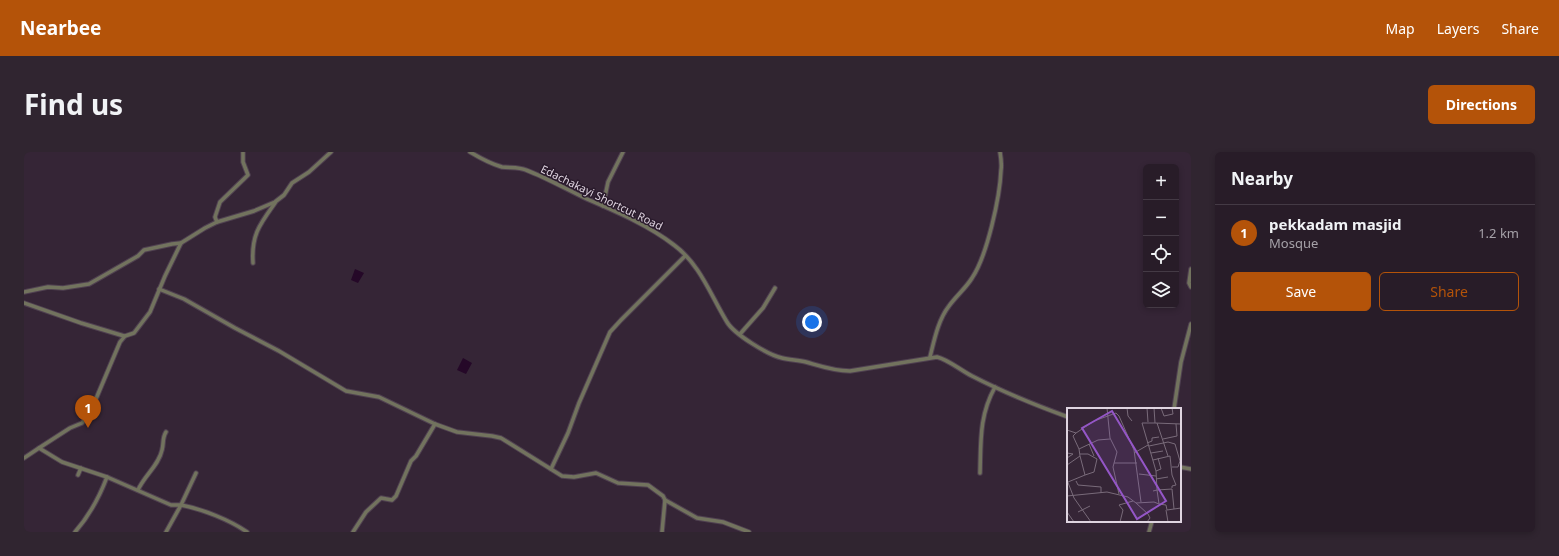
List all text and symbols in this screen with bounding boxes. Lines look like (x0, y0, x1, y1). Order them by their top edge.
text: Nearbee (20, 15, 101, 41)
text: Map (1386, 19, 1415, 38)
text: Layers (1437, 19, 1479, 38)
text: Share (1501, 19, 1539, 38)
text: Find us (24, 85, 123, 123)
button: Directions (1428, 85, 1535, 124)
street label: Edachakayi Shortcut Road (538, 161, 666, 233)
map controls (1143, 164, 1179, 308)
button: + (1143, 164, 1179, 200)
text: Nearby (1231, 167, 1293, 190)
button: − (1143, 200, 1179, 236)
text: pekkadam masjid (1269, 214, 1402, 234)
text: 1 (1240, 224, 1248, 242)
text: 1.2 km (1478, 224, 1519, 242)
text: Mosque (1269, 234, 1318, 252)
button: locate (1143, 236, 1179, 272)
button: layers (1143, 272, 1179, 308)
button: Save (1231, 272, 1371, 311)
button: Share (1379, 272, 1519, 311)
your location (802, 312, 822, 332)
pin: 1 (75, 395, 101, 428)
inset map (1067, 408, 1181, 522)

